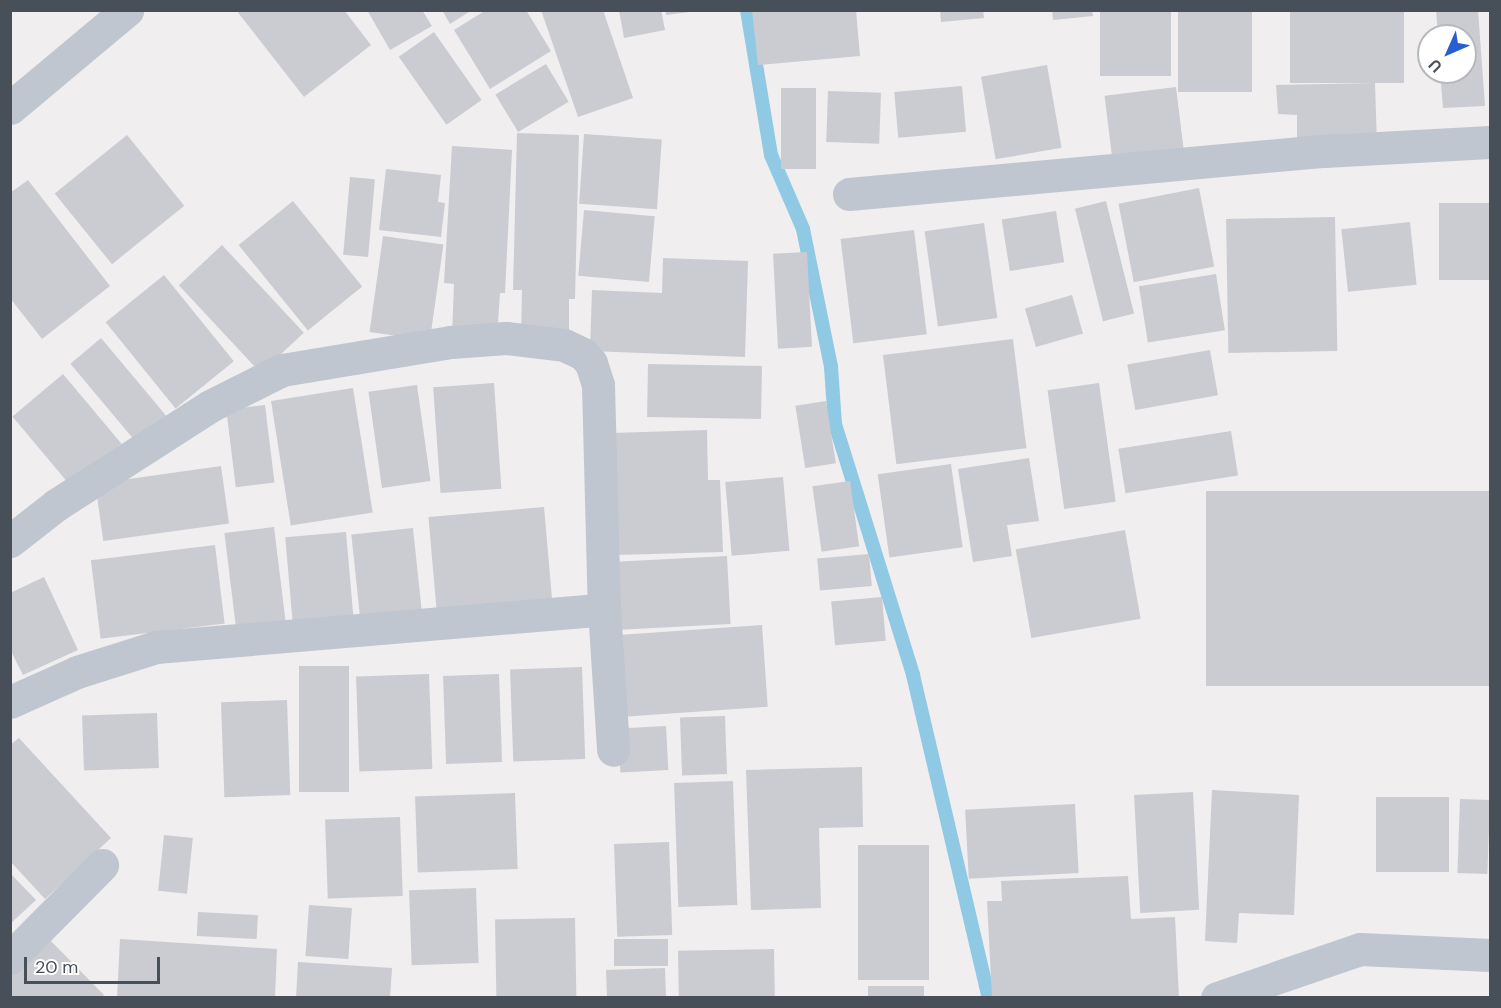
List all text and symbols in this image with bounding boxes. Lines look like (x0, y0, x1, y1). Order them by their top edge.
north arrow (1417, 24, 1477, 84)
text: U (1424, 54, 1447, 77)
scale bar (27, 945, 164, 983)
text: 20 m (35, 955, 78, 979)

